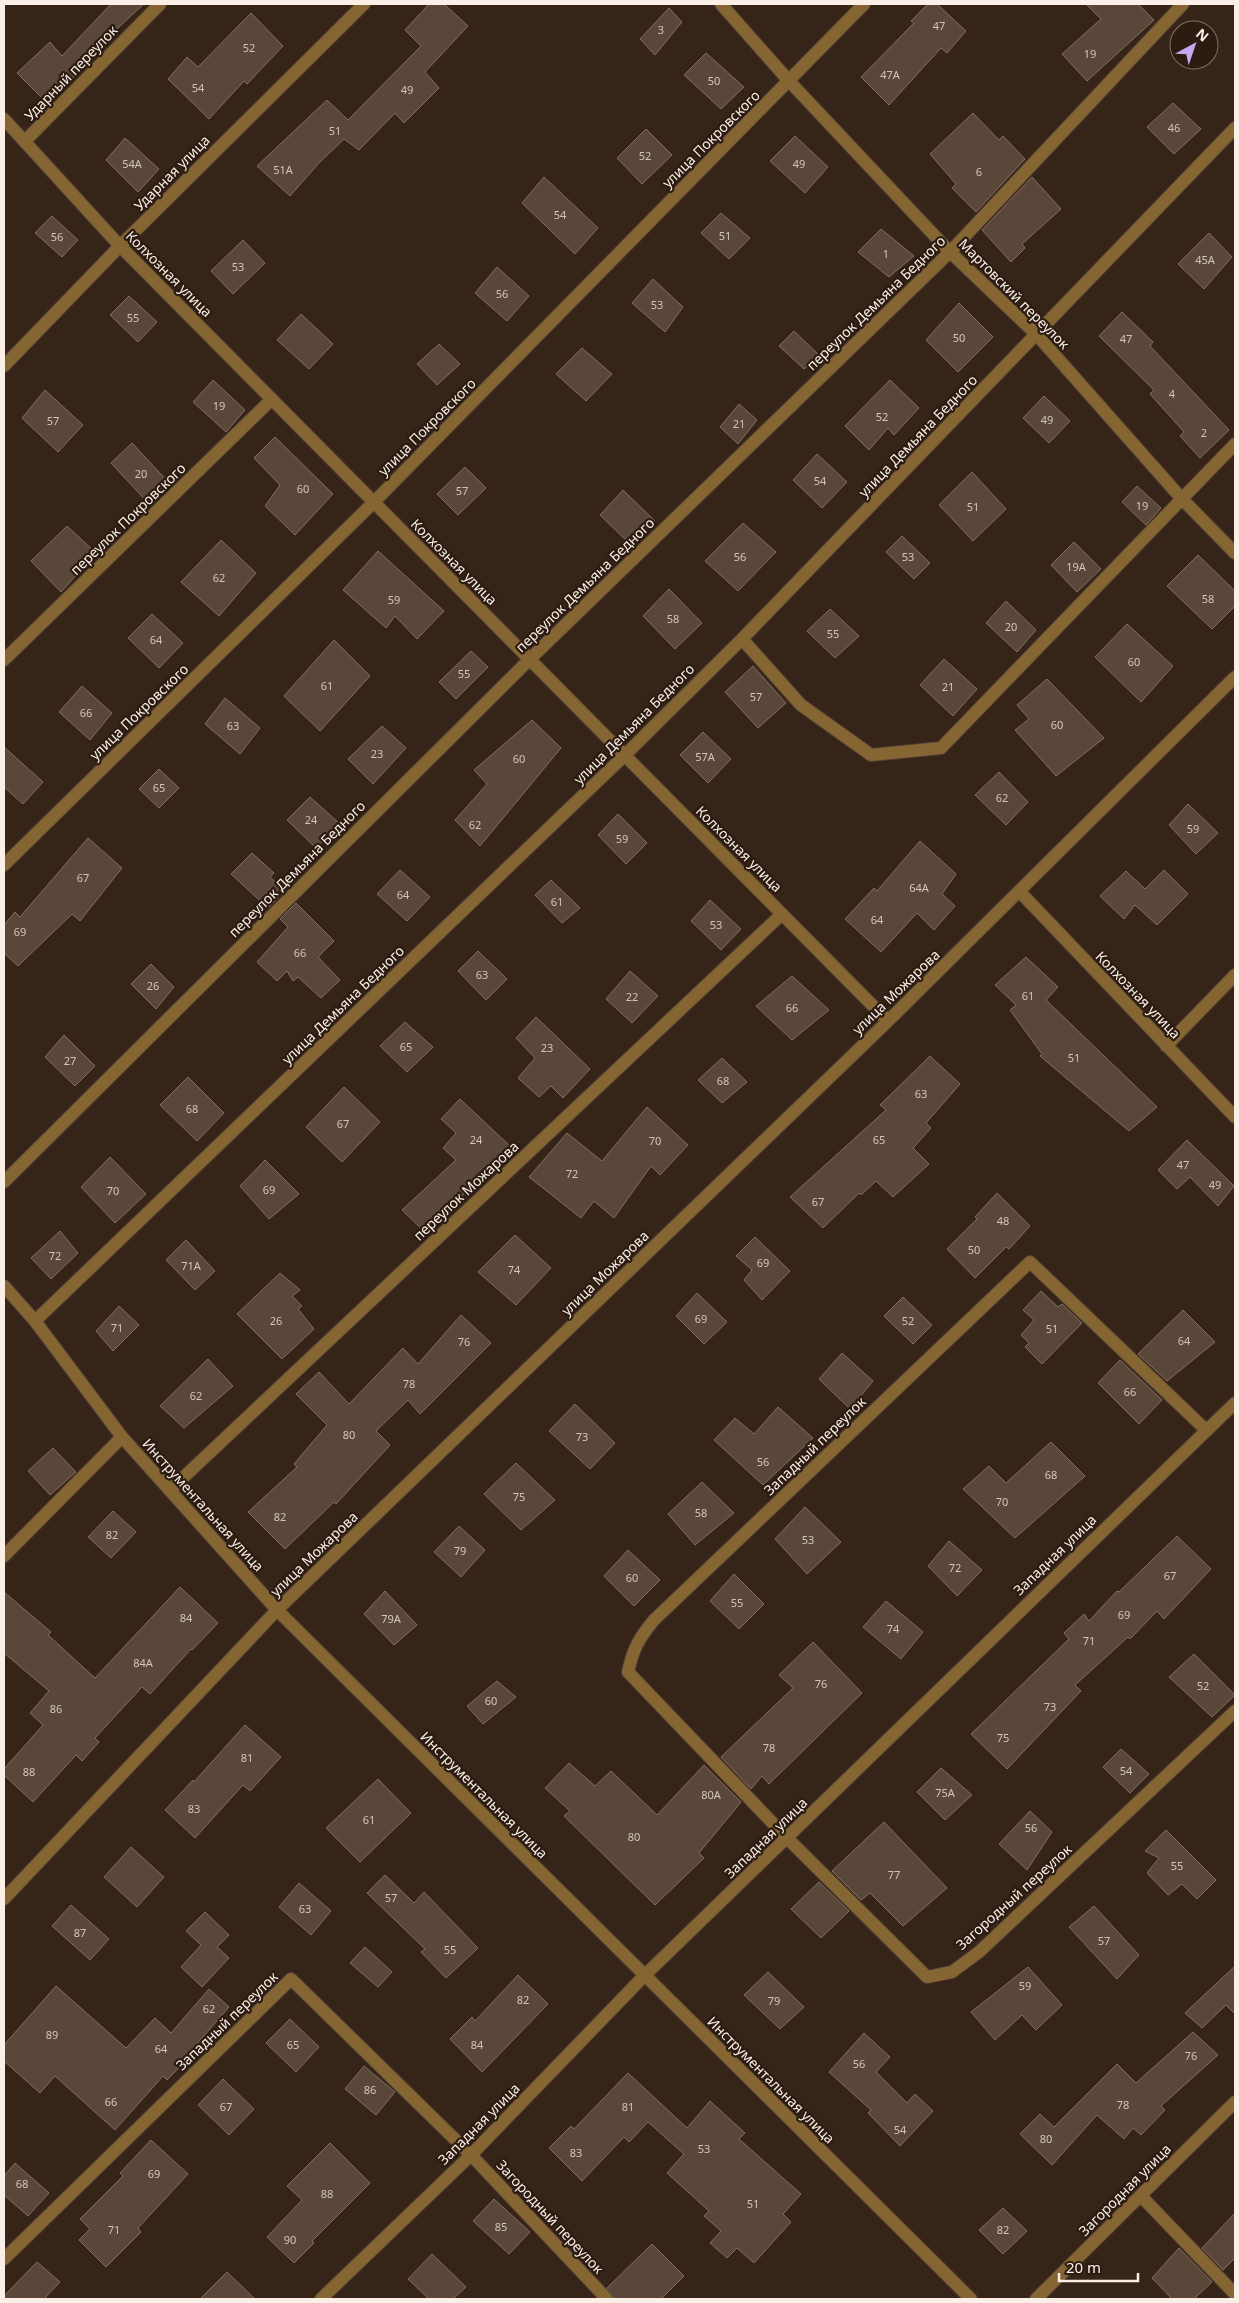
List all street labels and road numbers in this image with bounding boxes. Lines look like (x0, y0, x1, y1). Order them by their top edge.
street label: Ударный переулок (20, 20, 122, 125)
street label: улица Покровского (658, 86, 764, 192)
street label: Ударная улица (130, 131, 214, 215)
street label: Колхозная улица (122, 226, 217, 321)
street label: переулок Демьяна Бедного (802, 231, 949, 374)
street label: Мартовский переулок (955, 234, 1074, 354)
street label: улица Демьяна Бедного (854, 370, 981, 501)
street label: улица Покровского (374, 374, 480, 480)
street label: переулок Покровского (66, 459, 189, 579)
street label: переулок Демьяна Бедного (511, 513, 658, 656)
street label: Колхозная улица (407, 514, 502, 609)
street label: улица Покровского (85, 659, 192, 764)
street label: улица Демьяна Бедного (569, 659, 698, 788)
street label: переулок Демьяна Бедного (224, 796, 369, 941)
street label: Колхозная улица (692, 801, 787, 896)
street label: улица Демьяна Бедного (277, 941, 408, 1068)
street label: улица Можарова (848, 945, 944, 1038)
street label: Колхозная улица (1092, 947, 1185, 1043)
street label: переулок Можарова (409, 1137, 522, 1244)
street label: улица Можарова (557, 1226, 653, 1319)
street label: Западный переулок (760, 1392, 870, 1499)
street label: Инструментальная улица (138, 1434, 268, 1575)
street label: улица Можарова (266, 1507, 362, 1600)
street label: Западная улица (1009, 1510, 1100, 1599)
street label: Инструментальная улица (417, 1727, 552, 1862)
street label: Западная улица (720, 1793, 811, 1882)
street label: Загородный переулок (952, 1839, 1076, 1954)
street label: Западный переулок (172, 1967, 282, 2074)
street label: Инструментальная улица (704, 2012, 839, 2147)
street label: Западная улица (434, 2079, 524, 2169)
street label: Загородная улица (1074, 2139, 1175, 2240)
street label: Загородный переулок (493, 2156, 609, 2278)

